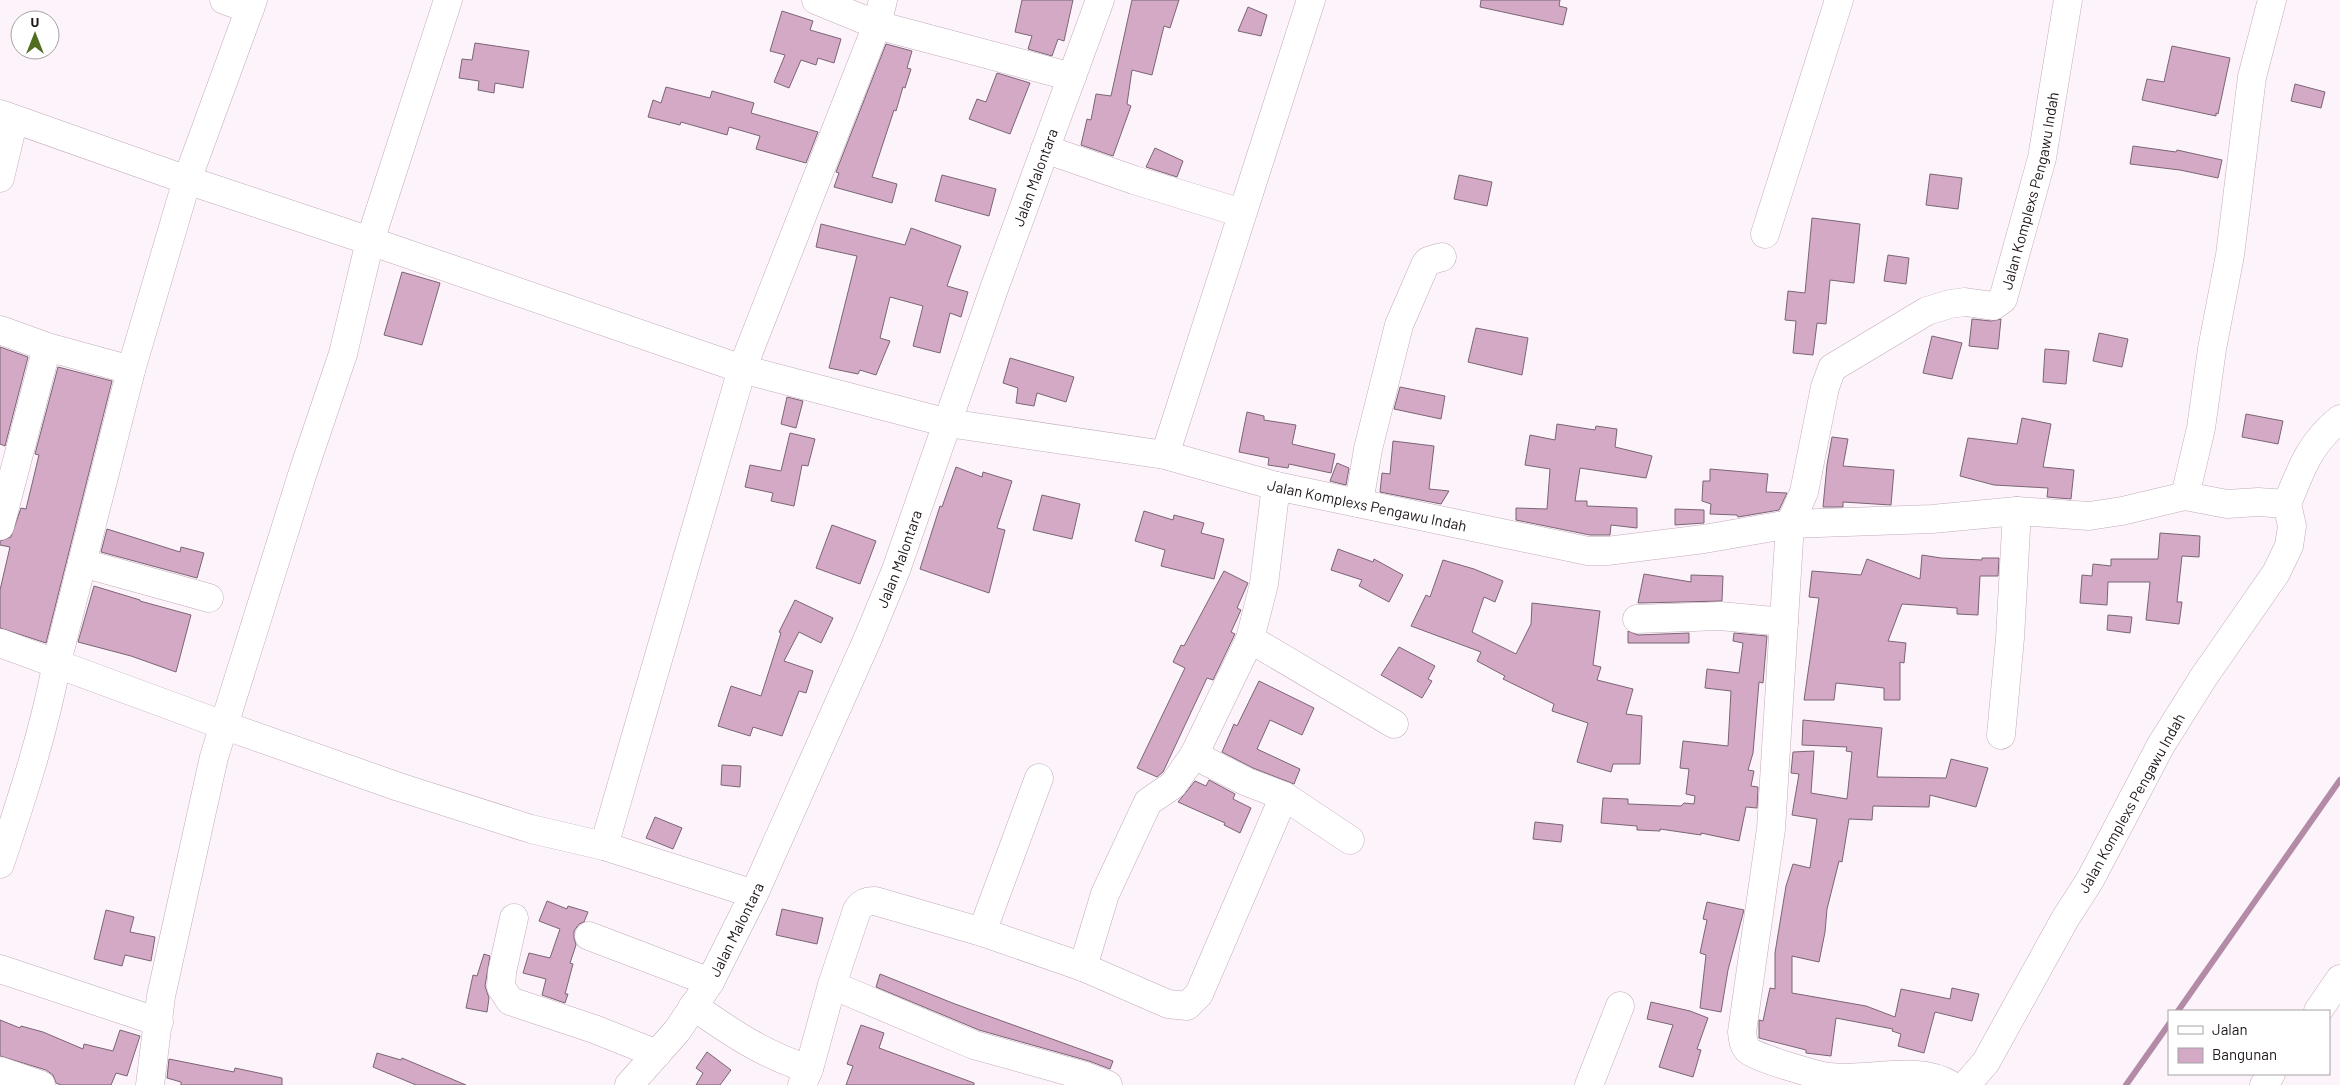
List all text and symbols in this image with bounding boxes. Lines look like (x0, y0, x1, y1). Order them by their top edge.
north arrow (10, 10, 60, 60)
text: U (31, 13, 40, 30)
street label: Jalan Komplexs Pengawu Indah (1997, 90, 2062, 292)
street label: Jalan Malontara (1009, 126, 1061, 229)
street label: Jalan Komplexs Pengawu Indah (1266, 475, 1468, 535)
street label: Jalan Malontara (872, 508, 925, 610)
street label: Jalan Komplexs Pengawu Indah (2074, 710, 2188, 896)
street label: Jalan Malontara (705, 880, 767, 980)
legend (2168, 1010, 2330, 1075)
text: Jalan (2212, 1020, 2248, 1038)
text: Bangunan (2212, 1045, 2277, 1063)

